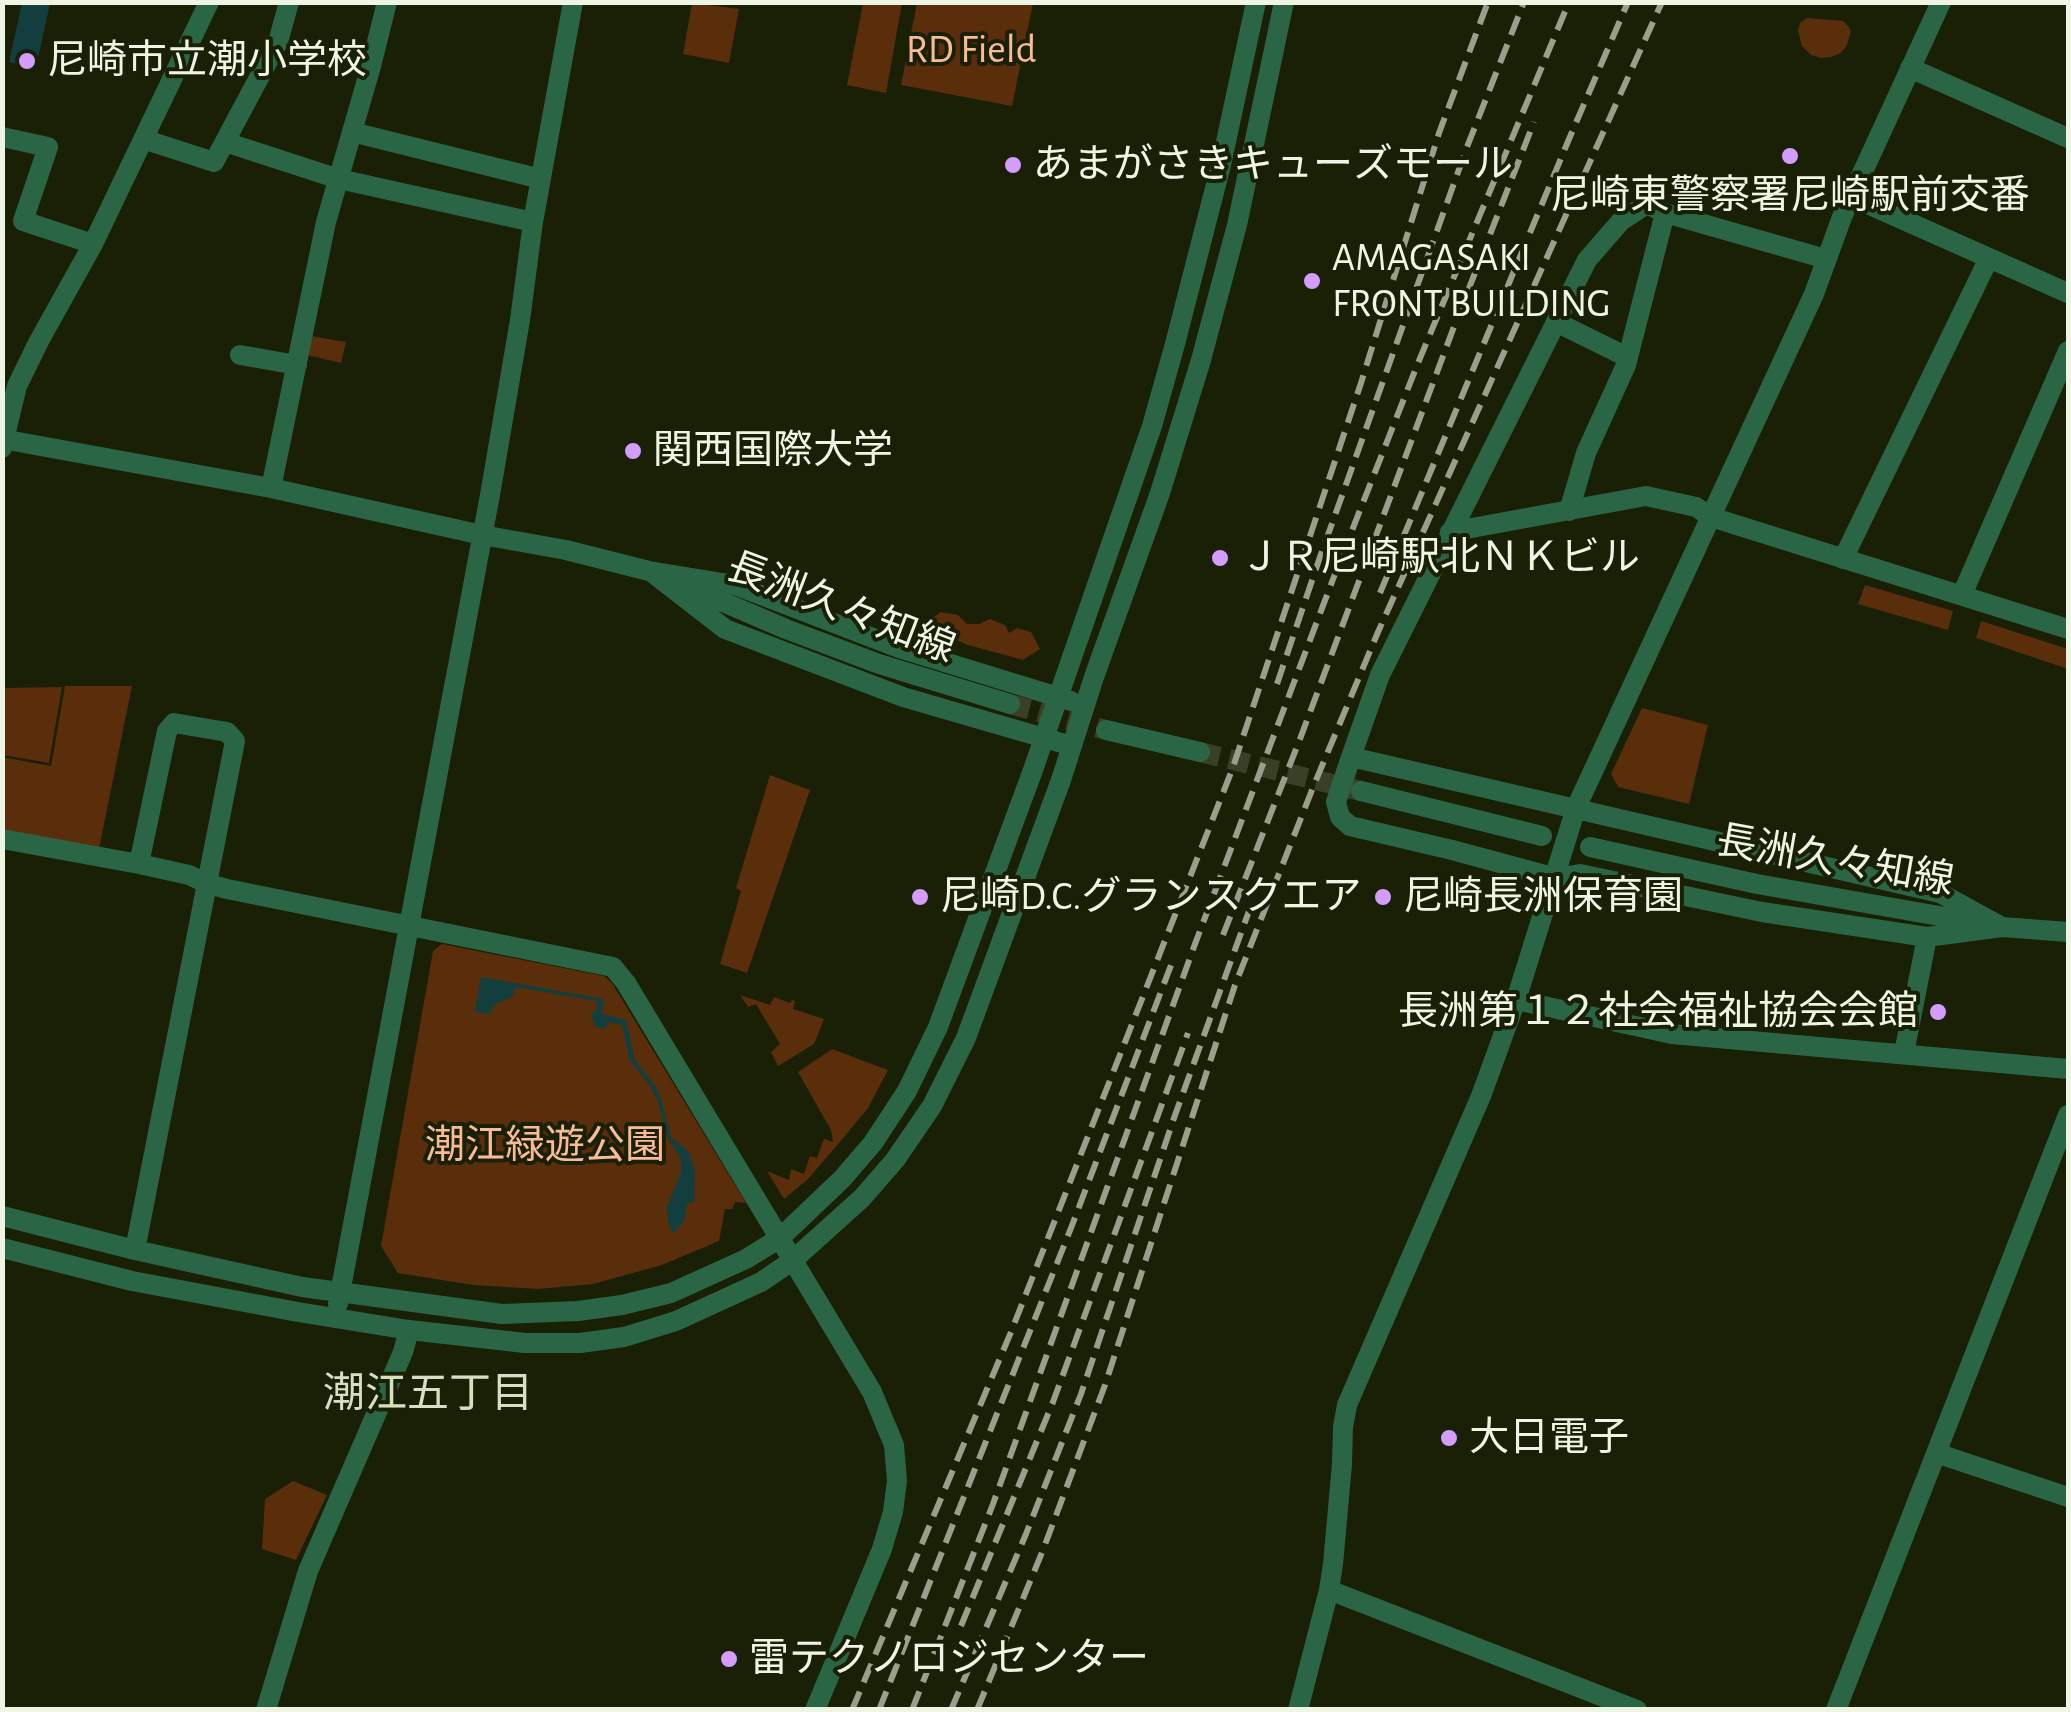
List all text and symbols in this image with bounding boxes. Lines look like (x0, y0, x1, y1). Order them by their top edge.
park label: RD Field (906, 26, 1036, 74)
place label: 尼崎市立潮小学校 (47, 37, 367, 85)
marker: 尼崎市立潮小学校 (16, 50, 38, 72)
place label: あまがさきキューズモール (1033, 141, 1513, 189)
marker: 尼崎東警察署尼崎駅前交番 (1779, 145, 1801, 167)
marker: あまがさきキューズモール (1002, 154, 1024, 176)
place label: 尼崎東警察署尼崎駅前交番 (1550, 172, 2030, 220)
place label: AMAGASAKI FRONT BUILDING (1332, 234, 1611, 328)
marker: AMAGASAKI FRONT BUILDING (1301, 270, 1323, 292)
place label: 関西国際大学 (653, 427, 893, 475)
marker: 関西国際大学 (622, 440, 644, 462)
place label: ＪＲ尼崎駅北ＮＫビル (1240, 534, 1640, 582)
street label: 長洲久々知線 (720, 543, 962, 673)
marker: ＪＲ尼崎駅北ＮＫビル (1209, 547, 1231, 569)
street label: 長洲久々知線 (1713, 817, 1957, 905)
place label: 尼崎D.C.グランスクエア (940, 873, 1361, 921)
place label: 尼崎長洲保育園 (1403, 873, 1683, 921)
marker: 尼崎D.C.グランスクエア (909, 886, 931, 908)
marker: 尼崎長洲保育園 (1372, 886, 1394, 908)
place label: 長洲第１２社会福祉協会会館 (1398, 988, 1918, 1036)
marker: 長洲第１２社会福祉協会会館 (1927, 1001, 1949, 1023)
park label: 潮江緑遊公園 (425, 1122, 665, 1170)
district label: 潮江五丁目 (323, 1369, 533, 1419)
place label: 大日電子 (1469, 1414, 1629, 1462)
marker: 大日電子 (1438, 1427, 1460, 1449)
place label: 雷テクノロジセンター (749, 1635, 1149, 1683)
marker: 雷テクノロジセンター (718, 1648, 740, 1670)

